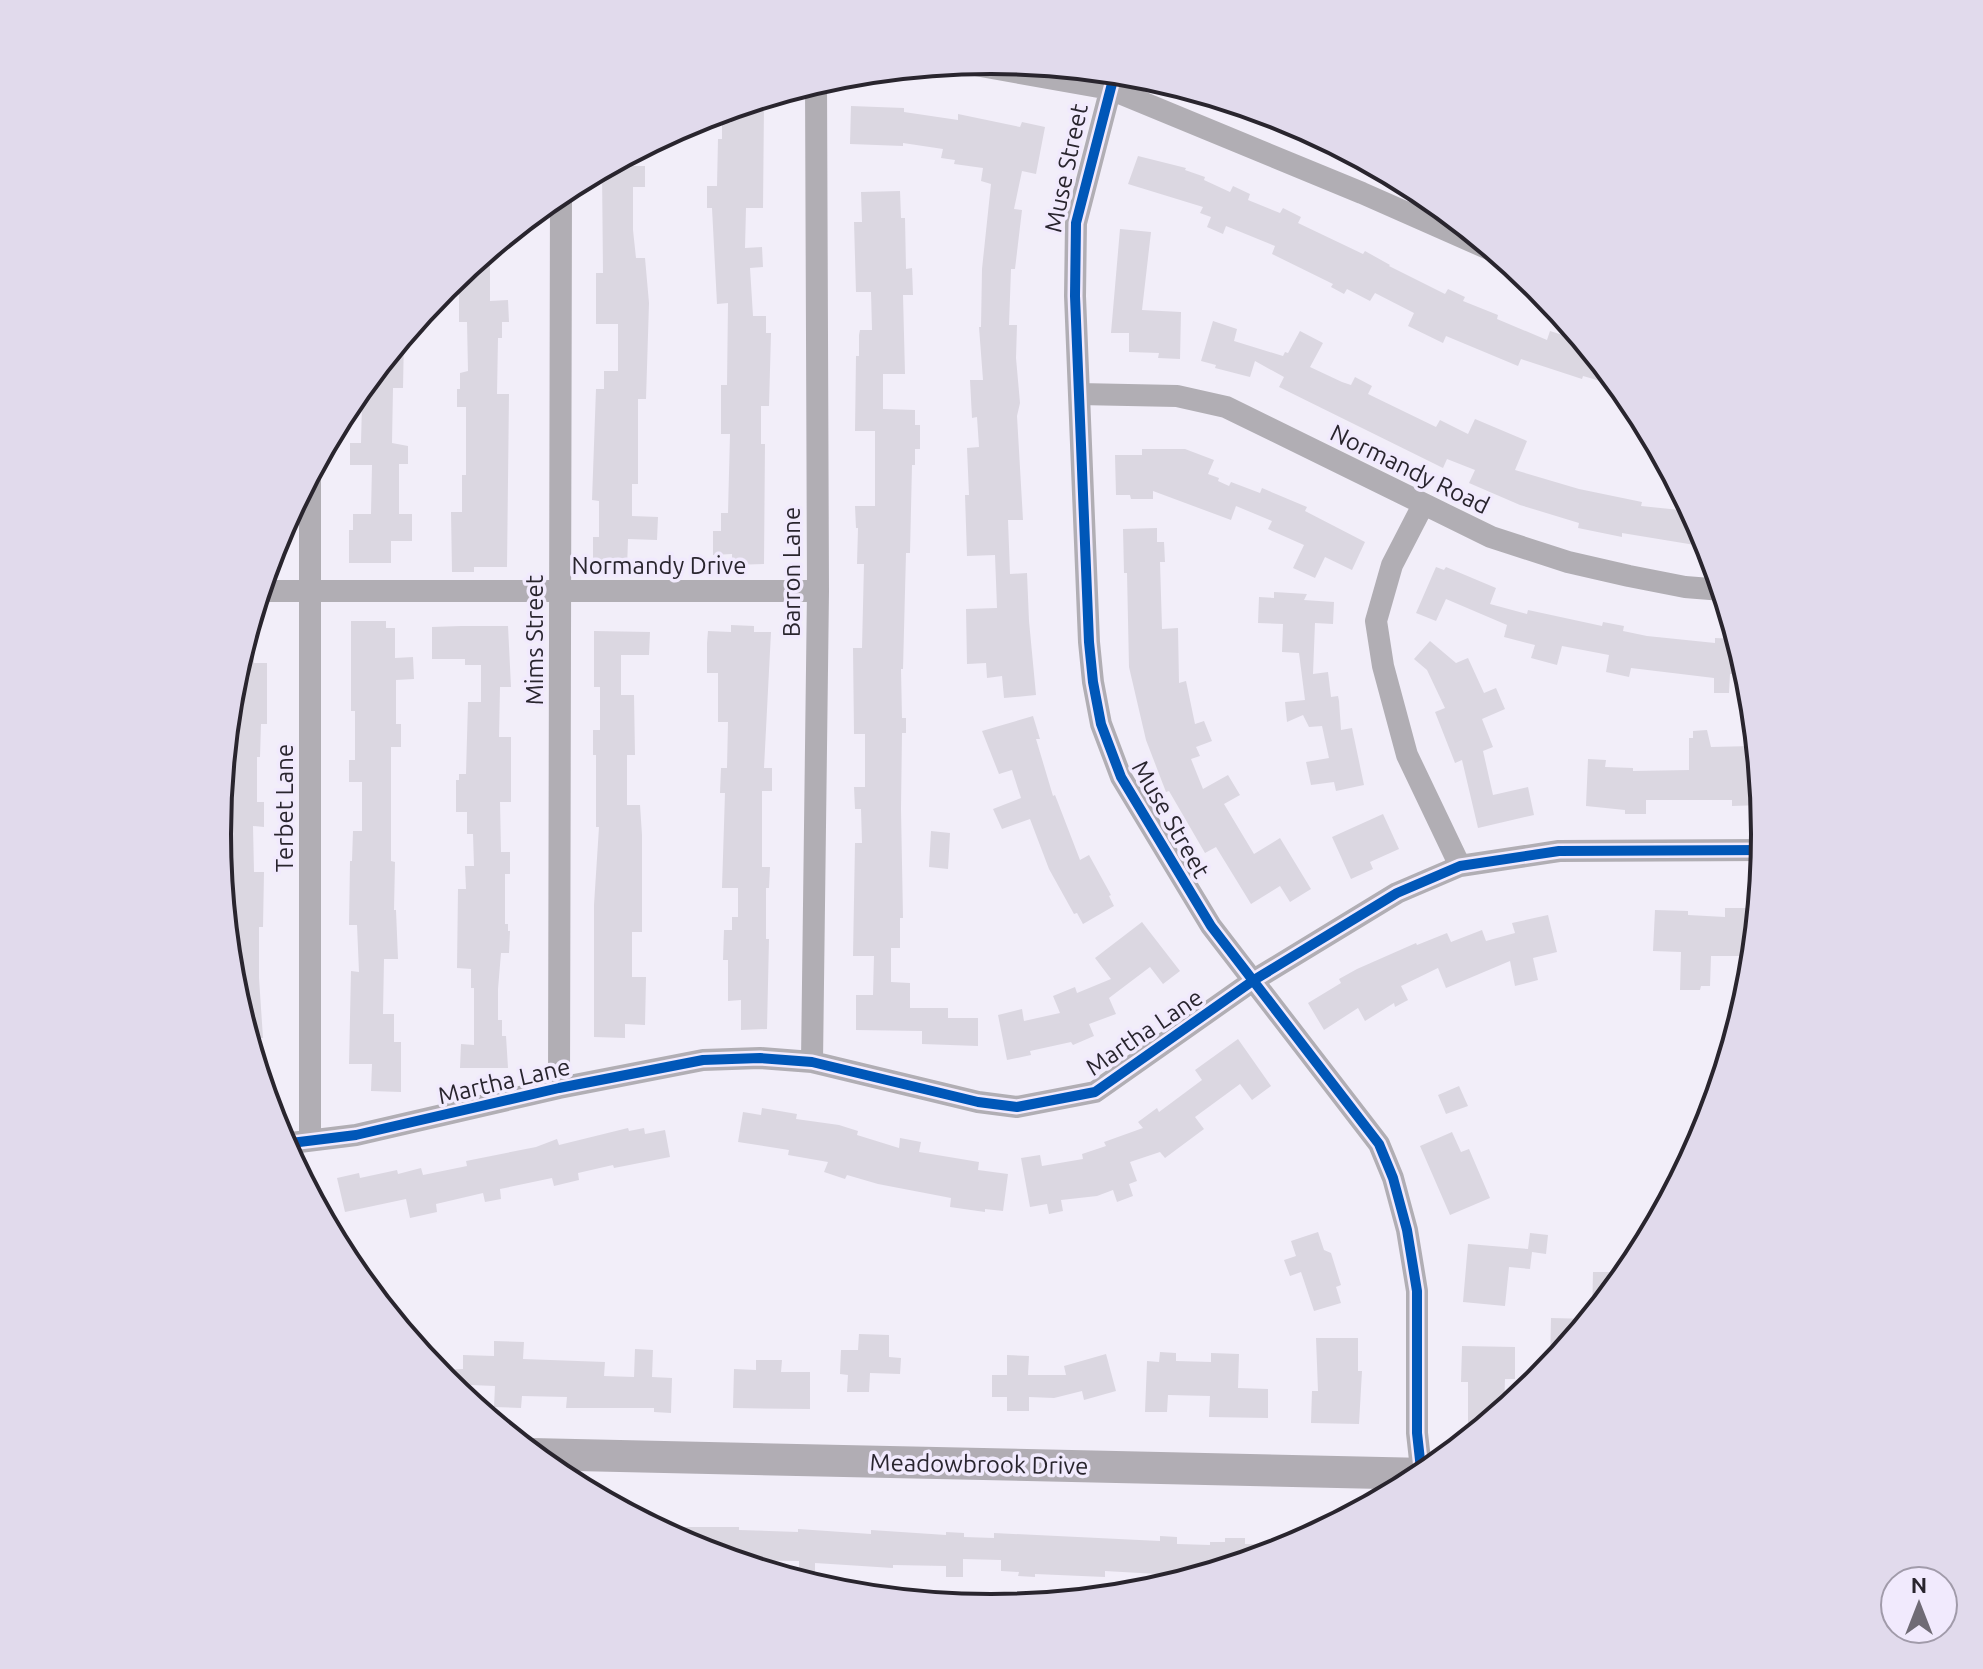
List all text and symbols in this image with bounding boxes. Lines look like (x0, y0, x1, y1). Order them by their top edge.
street label: Muse Street (1039, 101, 1093, 235)
street label: Normandy Road (1326, 419, 1494, 519)
street label: Barron Lane (778, 507, 805, 637)
street label: Normandy Drive (572, 552, 746, 579)
street label: Mims Street (521, 574, 548, 705)
street label: Terbet Lane (271, 744, 298, 872)
street label: Muse Street (1127, 756, 1216, 883)
street label: Martha Lane (1081, 983, 1207, 1081)
street label: Martha Lane (435, 1053, 573, 1109)
street label: Meadowbrook Drive (869, 1449, 1089, 1479)
north arrow (1879, 1565, 1959, 1645)
text: N (1911, 1572, 1927, 1597)

